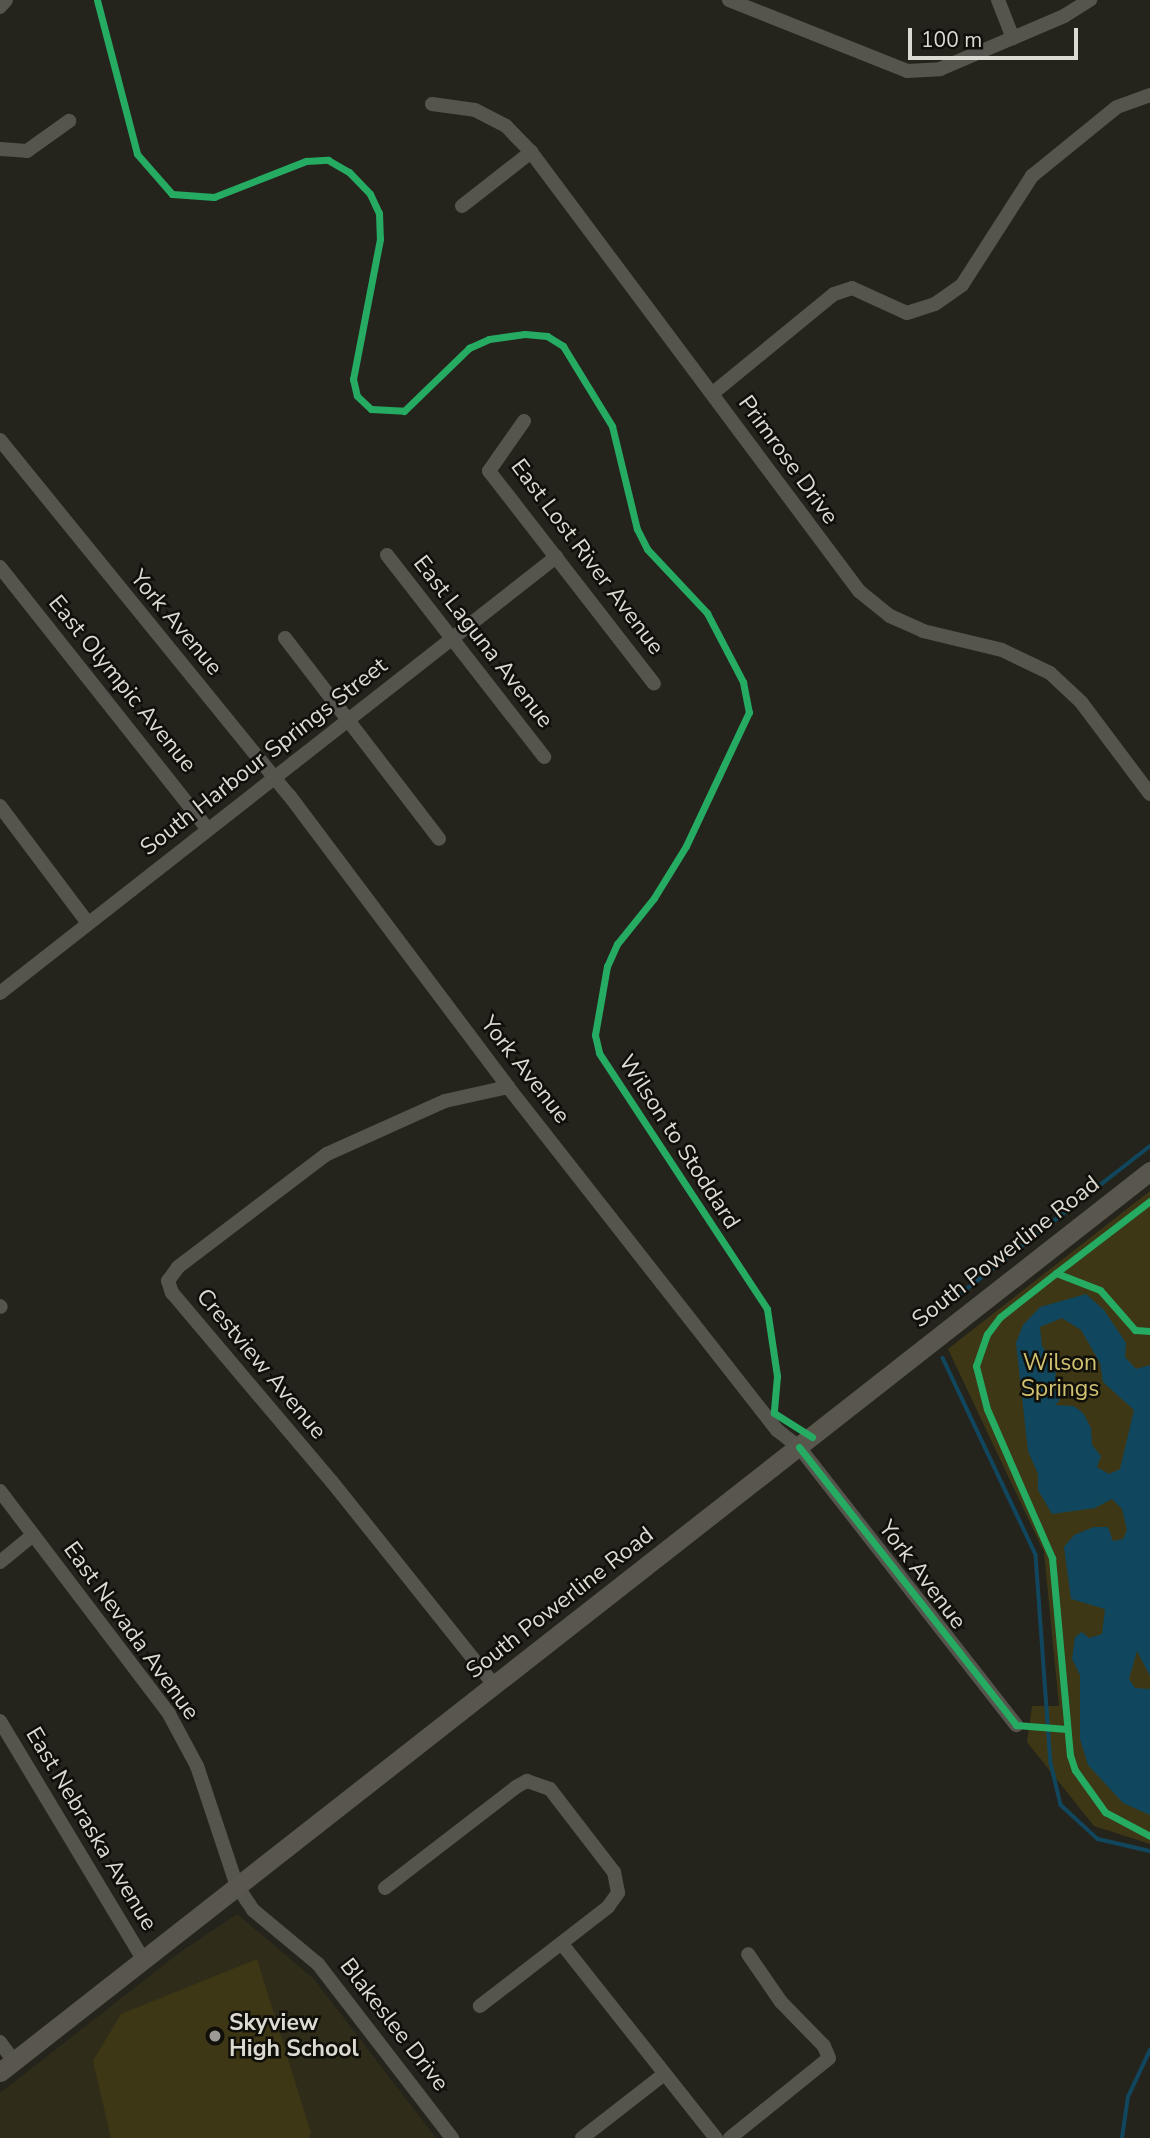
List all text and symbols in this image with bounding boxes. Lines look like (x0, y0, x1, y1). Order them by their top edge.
scale bar (912, 14, 1082, 58)
text: 100 m (921, 26, 982, 54)
street label: Primrose Drive (732, 390, 844, 530)
street label: East Lost River Avenue (505, 454, 669, 660)
street label: East Laguna Avenue (407, 550, 559, 734)
street label: York Avenue (124, 565, 228, 681)
street label: East Olympic Avenue (42, 590, 202, 778)
street label: South Harbour Springs Street (135, 652, 393, 862)
street label: York Avenue (475, 1011, 575, 1129)
street label: Wilson to Stoddard (612, 1050, 746, 1234)
street label: South Powerline Road (907, 1170, 1105, 1334)
street label: Crestview Avenue (190, 1283, 332, 1445)
park label: Wilson Springs (1021, 1349, 1099, 1403)
street label: York Avenue (872, 1515, 972, 1635)
street label: South Powerline Road (461, 1521, 659, 1685)
street label: East Nevada Avenue (57, 1537, 205, 1725)
street label: East Nebraska Avenue (19, 1722, 163, 1936)
street label: Blakeslee Drive (334, 1953, 454, 2097)
place label: Skyview High School (229, 2009, 359, 2063)
marker: Skyview High School (207, 2028, 223, 2044)

